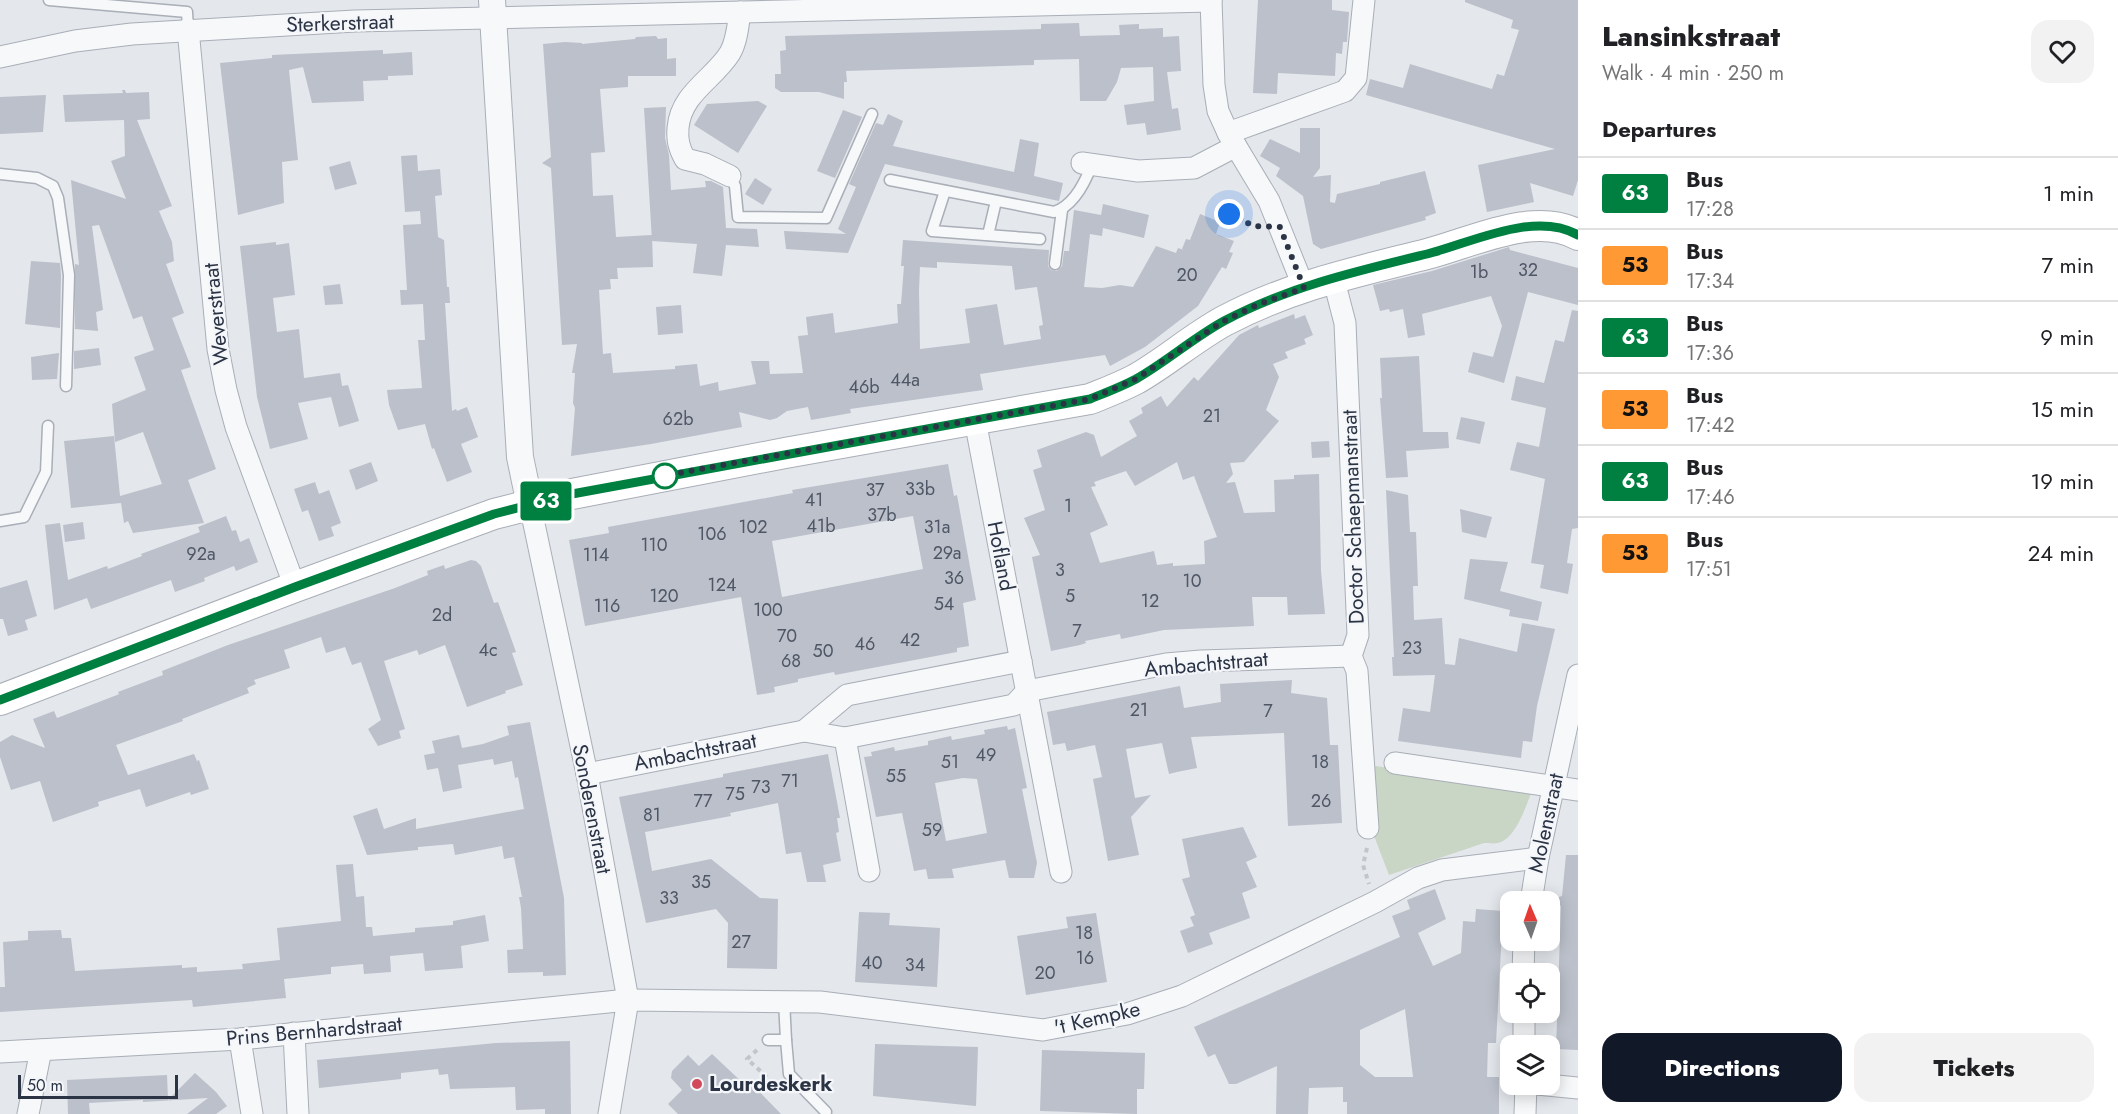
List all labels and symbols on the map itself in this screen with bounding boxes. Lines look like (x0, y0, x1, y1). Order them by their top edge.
street label: Sterkerstraat (286, 6, 394, 40)
your location (1214, 199, 1244, 229)
house number: 32 (1518, 257, 1538, 283)
house number: 1b (1470, 259, 1488, 285)
street label: Weverstraat (196, 261, 236, 367)
house number: 20 (1176, 262, 1198, 288)
house number: 44a (890, 367, 920, 393)
house number: 46b (848, 374, 880, 400)
house number: 21 (1203, 403, 1221, 429)
house number: 62b (663, 406, 693, 432)
street label: Doctor Schaepmanstraat (1334, 409, 1372, 625)
unlabelled marker (652, 463, 678, 489)
house number: 33b (905, 476, 935, 502)
house number: 37 (865, 477, 885, 503)
line badge: 63 (519, 482, 573, 520)
house number: 41 (805, 487, 823, 513)
house number: 1 (1064, 493, 1072, 519)
house number: 37b (867, 502, 897, 528)
house number: 41b (807, 513, 835, 539)
house number: 102 (738, 514, 768, 540)
house number: 31a (924, 514, 950, 540)
street label: Hofland (980, 519, 1022, 593)
house number: 106 (697, 521, 727, 547)
house number: 110 (641, 532, 668, 558)
house number: 29a (933, 540, 961, 566)
house number: 92a (186, 541, 216, 567)
house number: 114 (583, 542, 609, 568)
house number: 3 (1055, 557, 1065, 583)
house number: 36 (944, 565, 964, 591)
house number: 10 (1183, 568, 1202, 594)
house number: 124 (708, 572, 736, 598)
house number: 120 (649, 583, 679, 609)
house number: 5 (1065, 583, 1075, 609)
house number: 12 (1141, 588, 1159, 614)
house number: 54 (934, 591, 954, 617)
house number: 116 (594, 593, 620, 619)
house number: 100 (753, 597, 783, 623)
house number: 2d (432, 602, 452, 628)
house number: 7 (1072, 618, 1082, 644)
house number: 70 (777, 623, 797, 649)
house number: 42 (900, 627, 920, 653)
house number: 46 (855, 631, 875, 657)
house number: 23 (1402, 635, 1422, 661)
house number: 4c (478, 637, 498, 663)
house number: 50 (813, 638, 834, 664)
street label: Ambachtstraat (1143, 644, 1269, 684)
house number: 68 (781, 648, 801, 674)
house number: 21 (1130, 697, 1148, 723)
house number: 7 (1263, 698, 1273, 724)
street label: Ambachtstraat (631, 725, 759, 779)
street label: Sonderenstraat (565, 742, 619, 876)
house number: 49 (976, 742, 996, 768)
house number: 51 (941, 749, 959, 775)
house number: 18 (1311, 749, 1329, 775)
house number: 55 (886, 763, 906, 789)
house number: 71 (781, 768, 799, 794)
street label: Molenstraat (1521, 770, 1571, 876)
house number: 73 (751, 774, 771, 800)
house number: 75 (725, 781, 745, 807)
house number: 77 (694, 788, 713, 814)
house number: 26 (1311, 788, 1331, 814)
house number: 81 (643, 802, 661, 828)
house number: 59 (922, 817, 942, 843)
house number: 35 (691, 869, 711, 895)
house number: 33 (659, 885, 679, 911)
north arrow (1500, 891, 1560, 951)
house number: 18 (1075, 920, 1093, 946)
house number: 27 (731, 929, 751, 955)
house number: 16 (1076, 945, 1094, 971)
house number: 40 (861, 950, 883, 976)
house number: 34 (905, 952, 925, 978)
house number: 20 (1034, 960, 1056, 986)
street label: 't Kempke (1051, 994, 1143, 1042)
street label: Prins Bernhardstraat (225, 1008, 403, 1054)
place label: Lourdeskerk (709, 1069, 832, 1099)
scale bar (18, 1072, 178, 1100)
marker: Lourdeskerk (690, 1077, 704, 1091)

